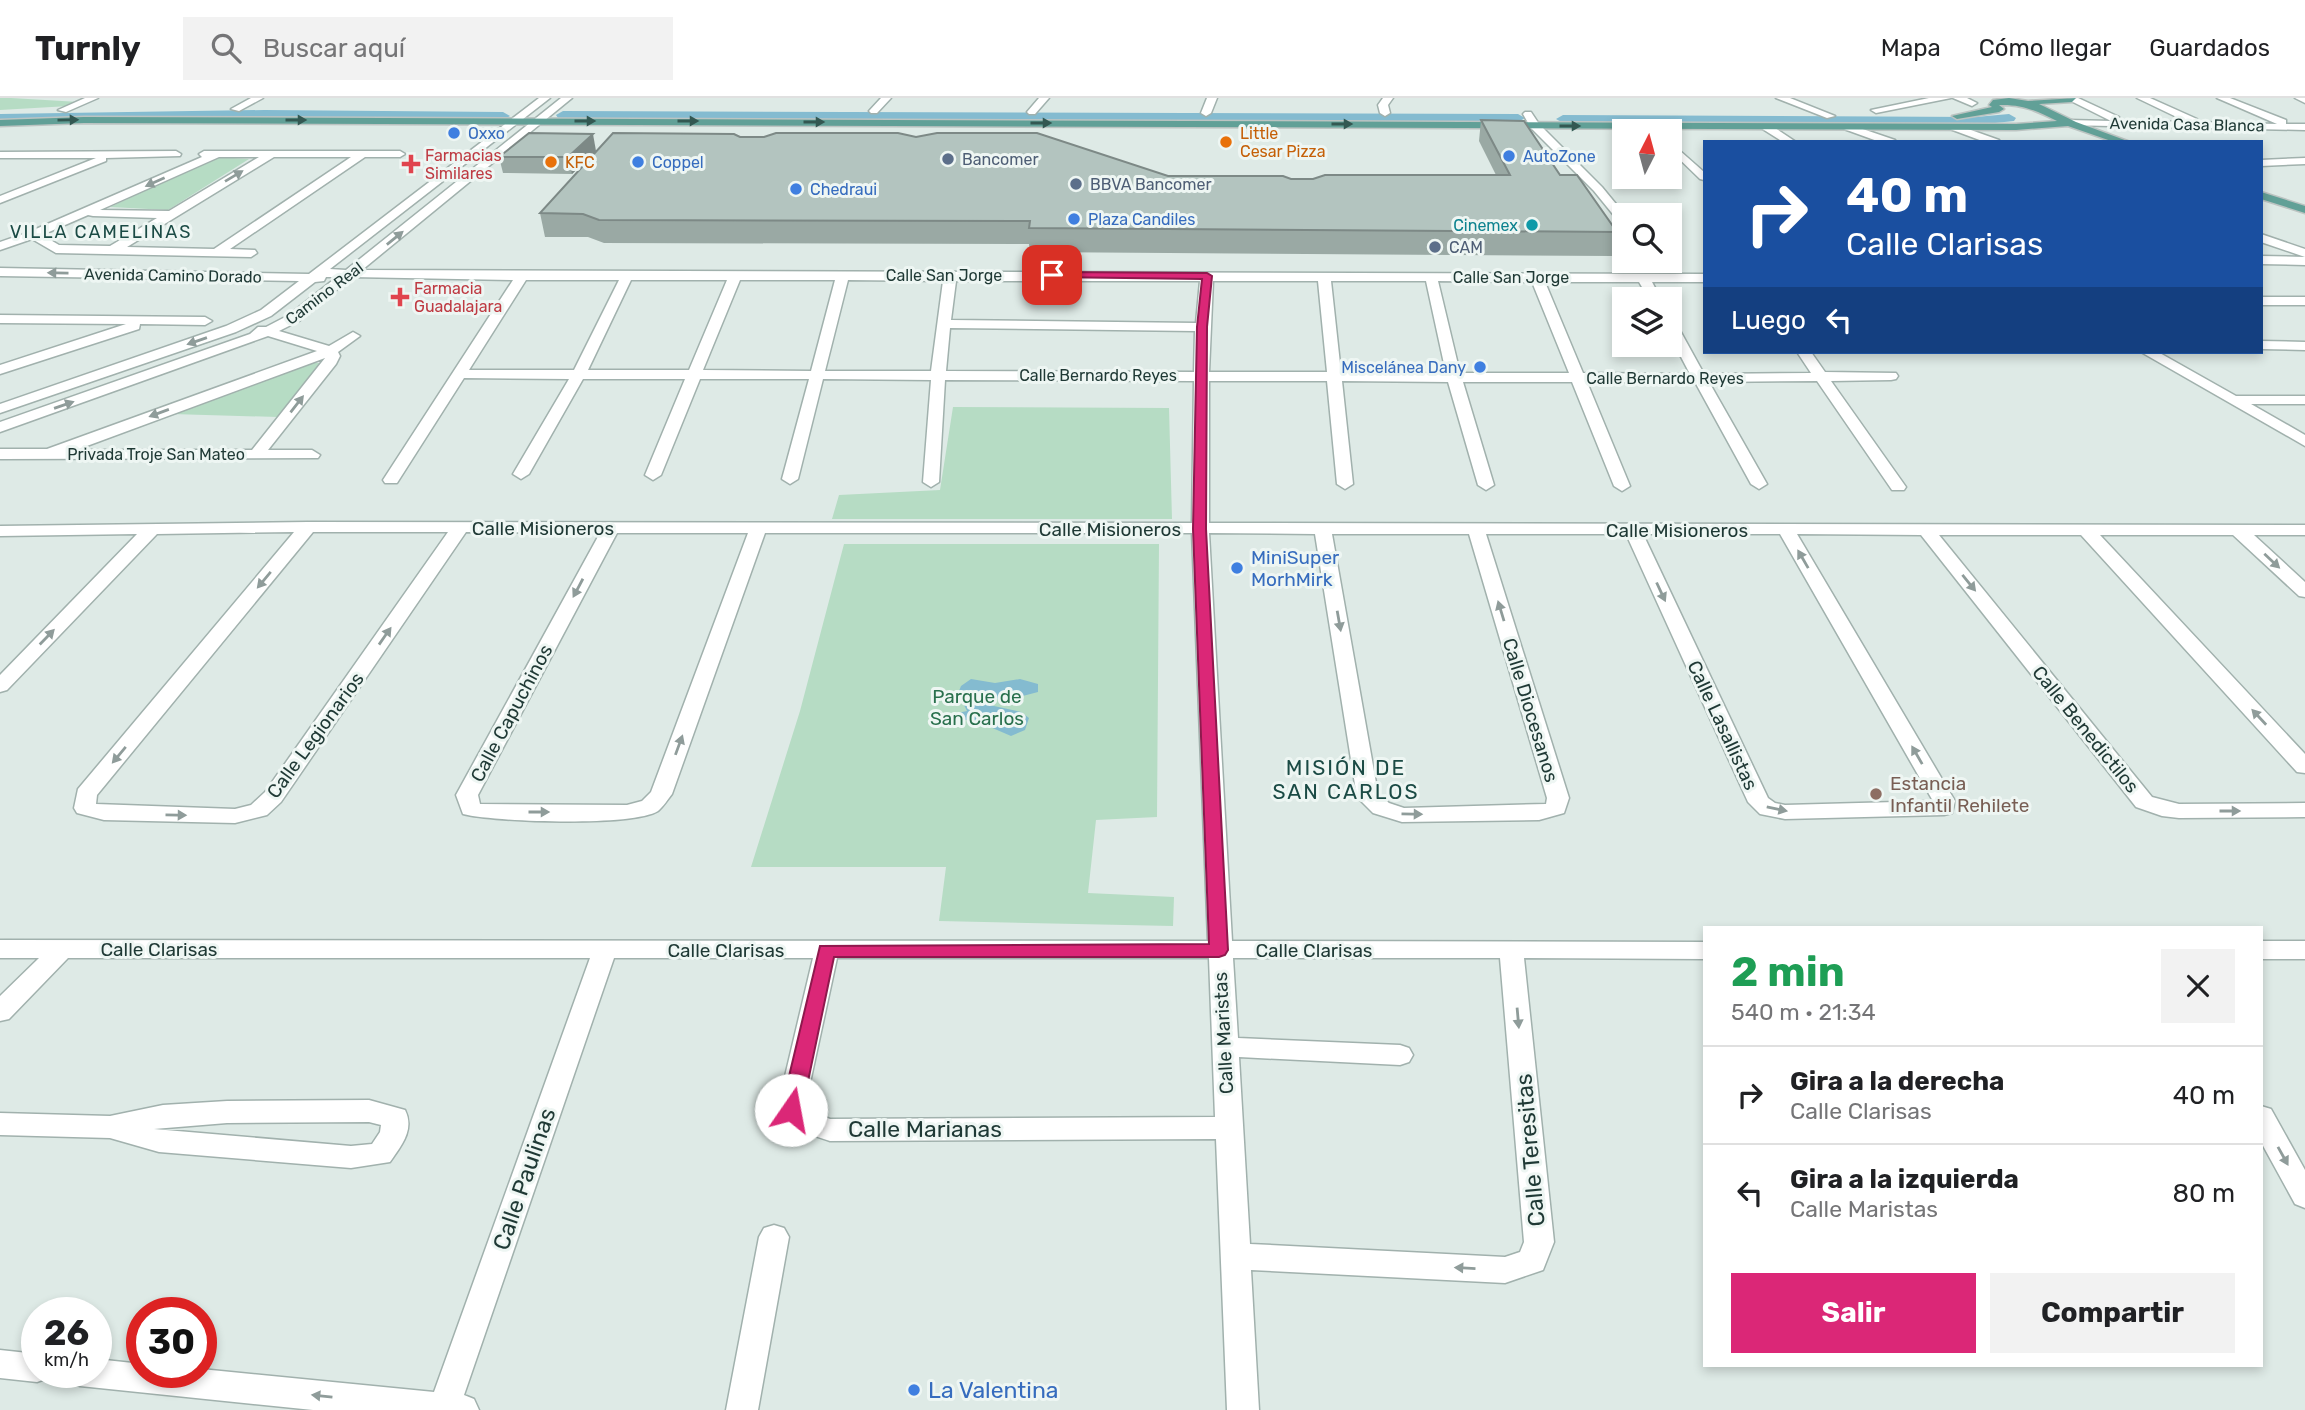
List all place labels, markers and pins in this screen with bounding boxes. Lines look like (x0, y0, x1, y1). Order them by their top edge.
place label: Oxxo (468, 124, 505, 143)
place label: Little Cesar Pizza (1240, 124, 1326, 161)
marker: Oxxo (446, 125, 462, 141)
marker: Little Cesar Pizza (1218, 134, 1234, 150)
place label: Farmacias Similares (425, 146, 502, 183)
place label: AutoZone (1523, 147, 1596, 166)
marker: AutoZone (1501, 148, 1517, 164)
place label: Bancomer (962, 150, 1039, 169)
marker: Bancomer (940, 151, 956, 167)
place label: KFC (565, 153, 595, 172)
place label: Coppel (652, 153, 704, 172)
marker: KFC (543, 154, 559, 170)
marker: Coppel (630, 154, 646, 170)
marker: Farmacias Similares (403, 156, 419, 172)
place label: BBVA Bancomer (1090, 175, 1212, 194)
marker: BBVA Bancomer (1068, 176, 1084, 192)
place label: Chedraui (810, 180, 877, 199)
marker: Chedraui (788, 181, 804, 197)
place label: Plaza Candiles (1088, 210, 1195, 229)
marker: Plaza Candiles (1066, 211, 1082, 227)
place label: Cinemex (1453, 216, 1518, 235)
marker: Cinemex (1524, 217, 1540, 233)
place label: CAM (1449, 238, 1483, 257)
marker: CAM (1427, 239, 1443, 255)
pin (1022, 245, 1082, 305)
place label: Farmacia Guadalajara (414, 279, 502, 316)
marker: Farmacia Guadalajara (392, 289, 408, 305)
place label: Miscelánea Dany (1341, 358, 1466, 377)
marker: Miscelánea Dany (1472, 359, 1488, 375)
place label: MiniSuper MorhMirk (1251, 546, 1340, 591)
marker: MiniSuper MorhMirk (1229, 560, 1245, 576)
place label: Estancia Infantil Rehilete (1890, 772, 2029, 817)
marker: Estancia Infantil Rehilete (1868, 786, 1884, 802)
place label: La Valentina (928, 1376, 1059, 1404)
marker: La Valentina (906, 1382, 922, 1398)

